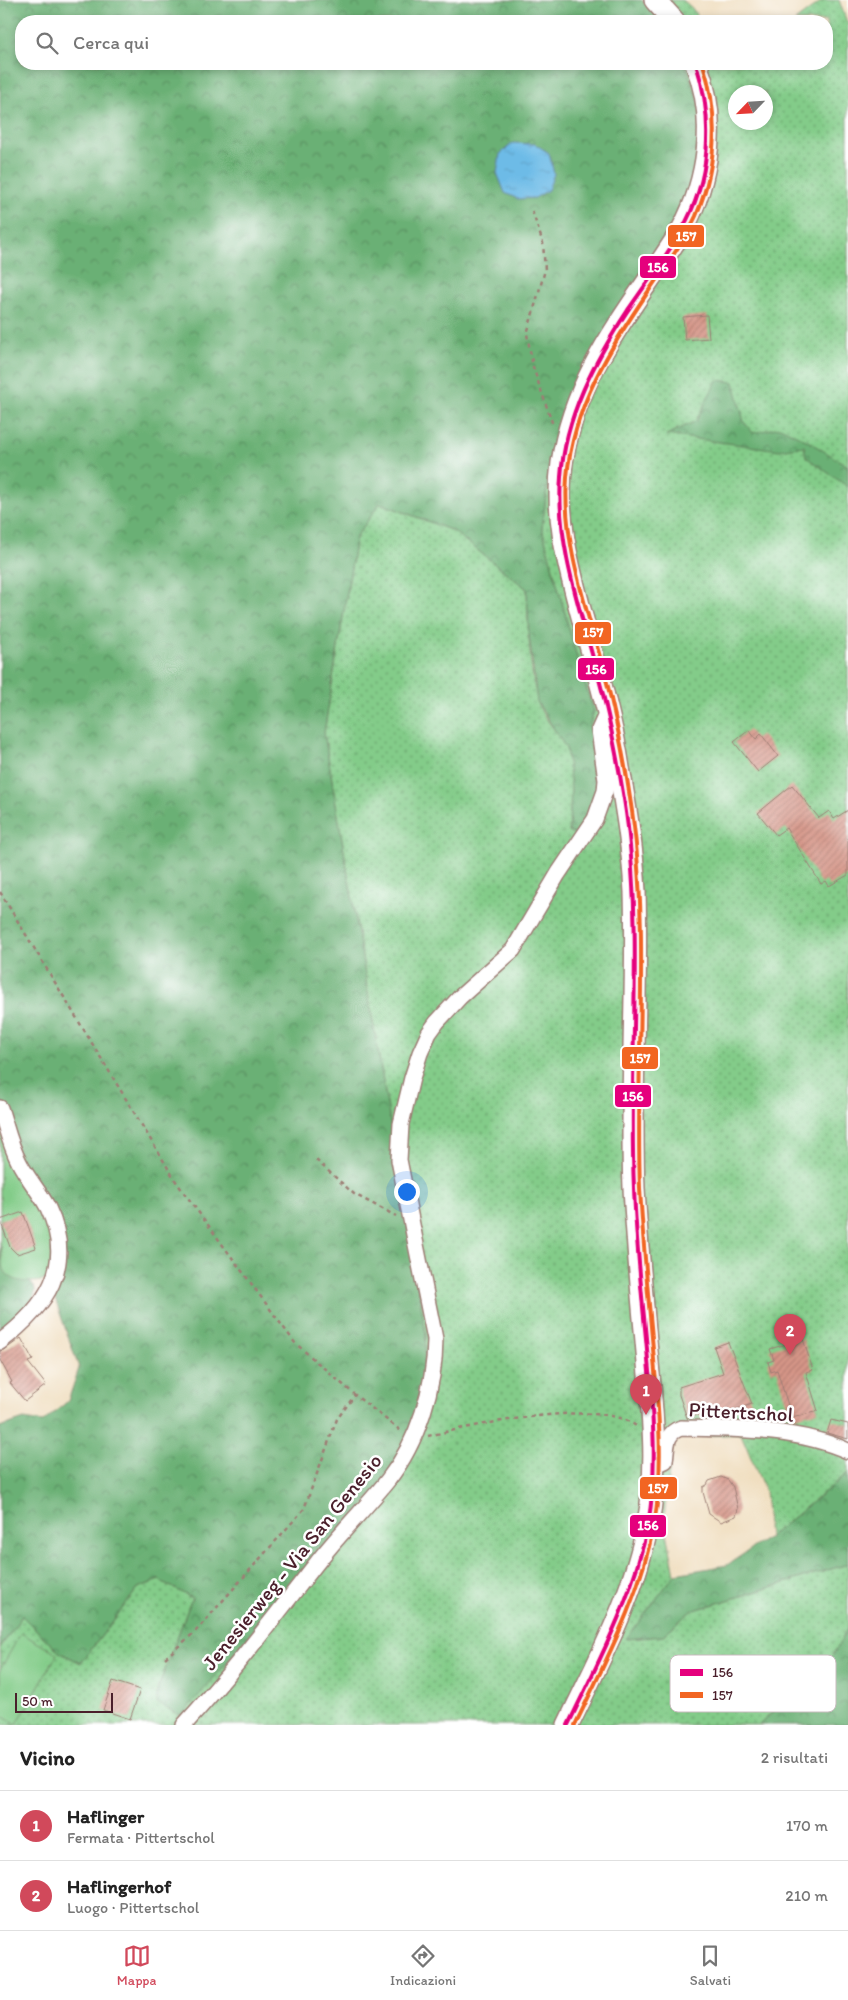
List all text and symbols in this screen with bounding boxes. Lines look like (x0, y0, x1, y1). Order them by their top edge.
search box (15, 15, 833, 70)
icon: search (33, 29, 61, 57)
text: Cerca qui (73, 31, 149, 54)
north arrow (728, 85, 773, 130)
line badge: 157 (667, 224, 705, 248)
text: 157 (676, 228, 696, 245)
line badge: 156 (639, 255, 677, 279)
text: 156 (647, 259, 669, 276)
line badge: 157 (574, 621, 612, 645)
text: 157 (583, 624, 603, 641)
line badge: 156 (577, 657, 615, 681)
text: 156 (585, 661, 607, 678)
line badge: 157 (621, 1046, 659, 1070)
text: 157 (630, 1050, 650, 1067)
line badge: 156 (614, 1084, 652, 1108)
text: 156 (622, 1088, 644, 1105)
your location (394, 1179, 420, 1205)
pin: 2 (774, 1314, 806, 1355)
pin: 1 (630, 1374, 662, 1415)
street label: Pittertschol (688, 1396, 794, 1427)
street label: Jenesierweg - Via San Genesio (196, 1448, 387, 1675)
line badge: 157 (639, 1476, 678, 1500)
text: 157 (648, 1480, 668, 1497)
line badge: 156 (629, 1514, 667, 1538)
text: 156 (637, 1517, 659, 1534)
legend (670, 1655, 836, 1712)
text: 156 (712, 1664, 733, 1681)
text: 157 (712, 1687, 733, 1704)
scale bar (15, 1690, 112, 1713)
text: 50 m (22, 1693, 53, 1710)
text: Vicino (20, 1745, 75, 1770)
text: 2 risultati (761, 1748, 828, 1767)
text: Haflinger (67, 1805, 144, 1828)
text: 1 (32, 1816, 40, 1835)
text: 170 m (786, 1816, 828, 1835)
text: Fermata · Pittertschol (67, 1828, 215, 1847)
text: Haflingerhof (67, 1875, 171, 1898)
text: 2 (32, 1886, 40, 1905)
text: 210 m (785, 1886, 828, 1905)
text: Luogo · Pittertschol (67, 1898, 199, 1917)
tab: Mappa (117, 1942, 156, 1989)
tab: Indicazioni (390, 1942, 456, 1989)
tab: Salvati (690, 1942, 731, 1989)

